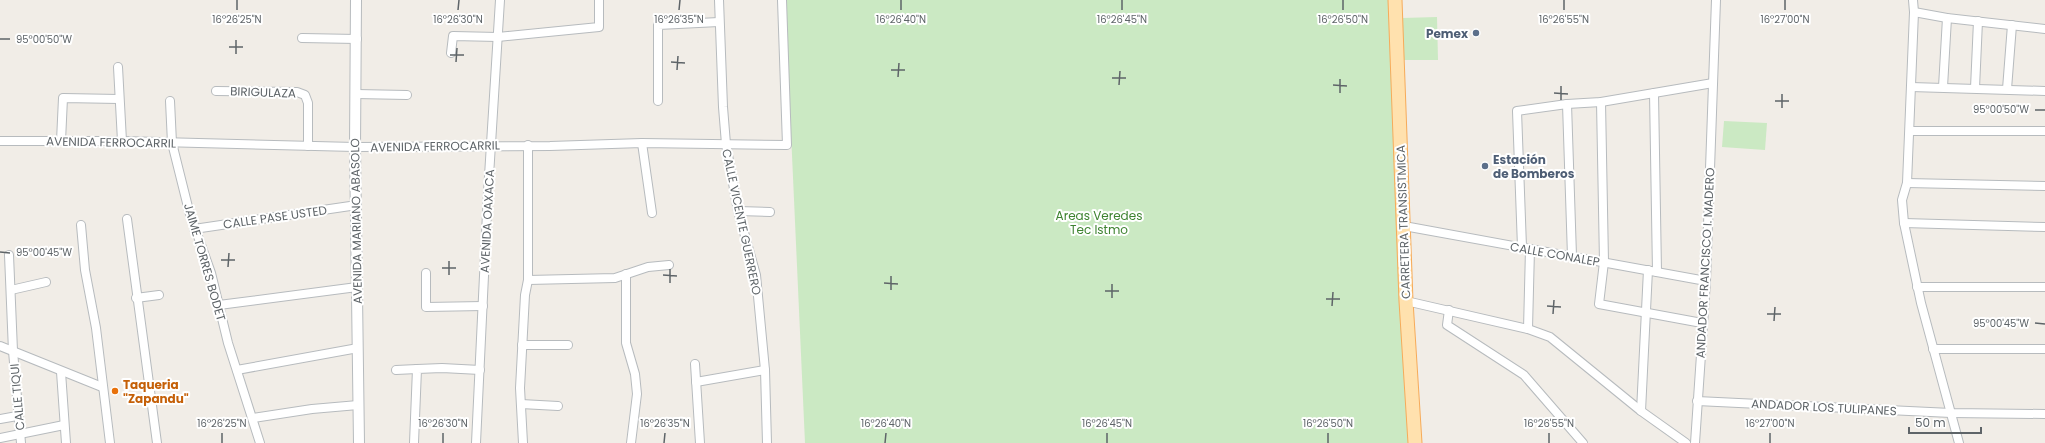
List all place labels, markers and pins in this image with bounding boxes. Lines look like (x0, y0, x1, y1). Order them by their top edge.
place label: Pemex (1426, 25, 1469, 42)
marker: Pemex (1471, 28, 1481, 38)
place label: Estación de Bomberos (1493, 151, 1575, 182)
marker: Estación de Bomberos (1480, 161, 1490, 171)
place label: Taqueria "Zapandu" (123, 376, 189, 407)
marker: Taqueria "Zapandu" (110, 386, 120, 396)

